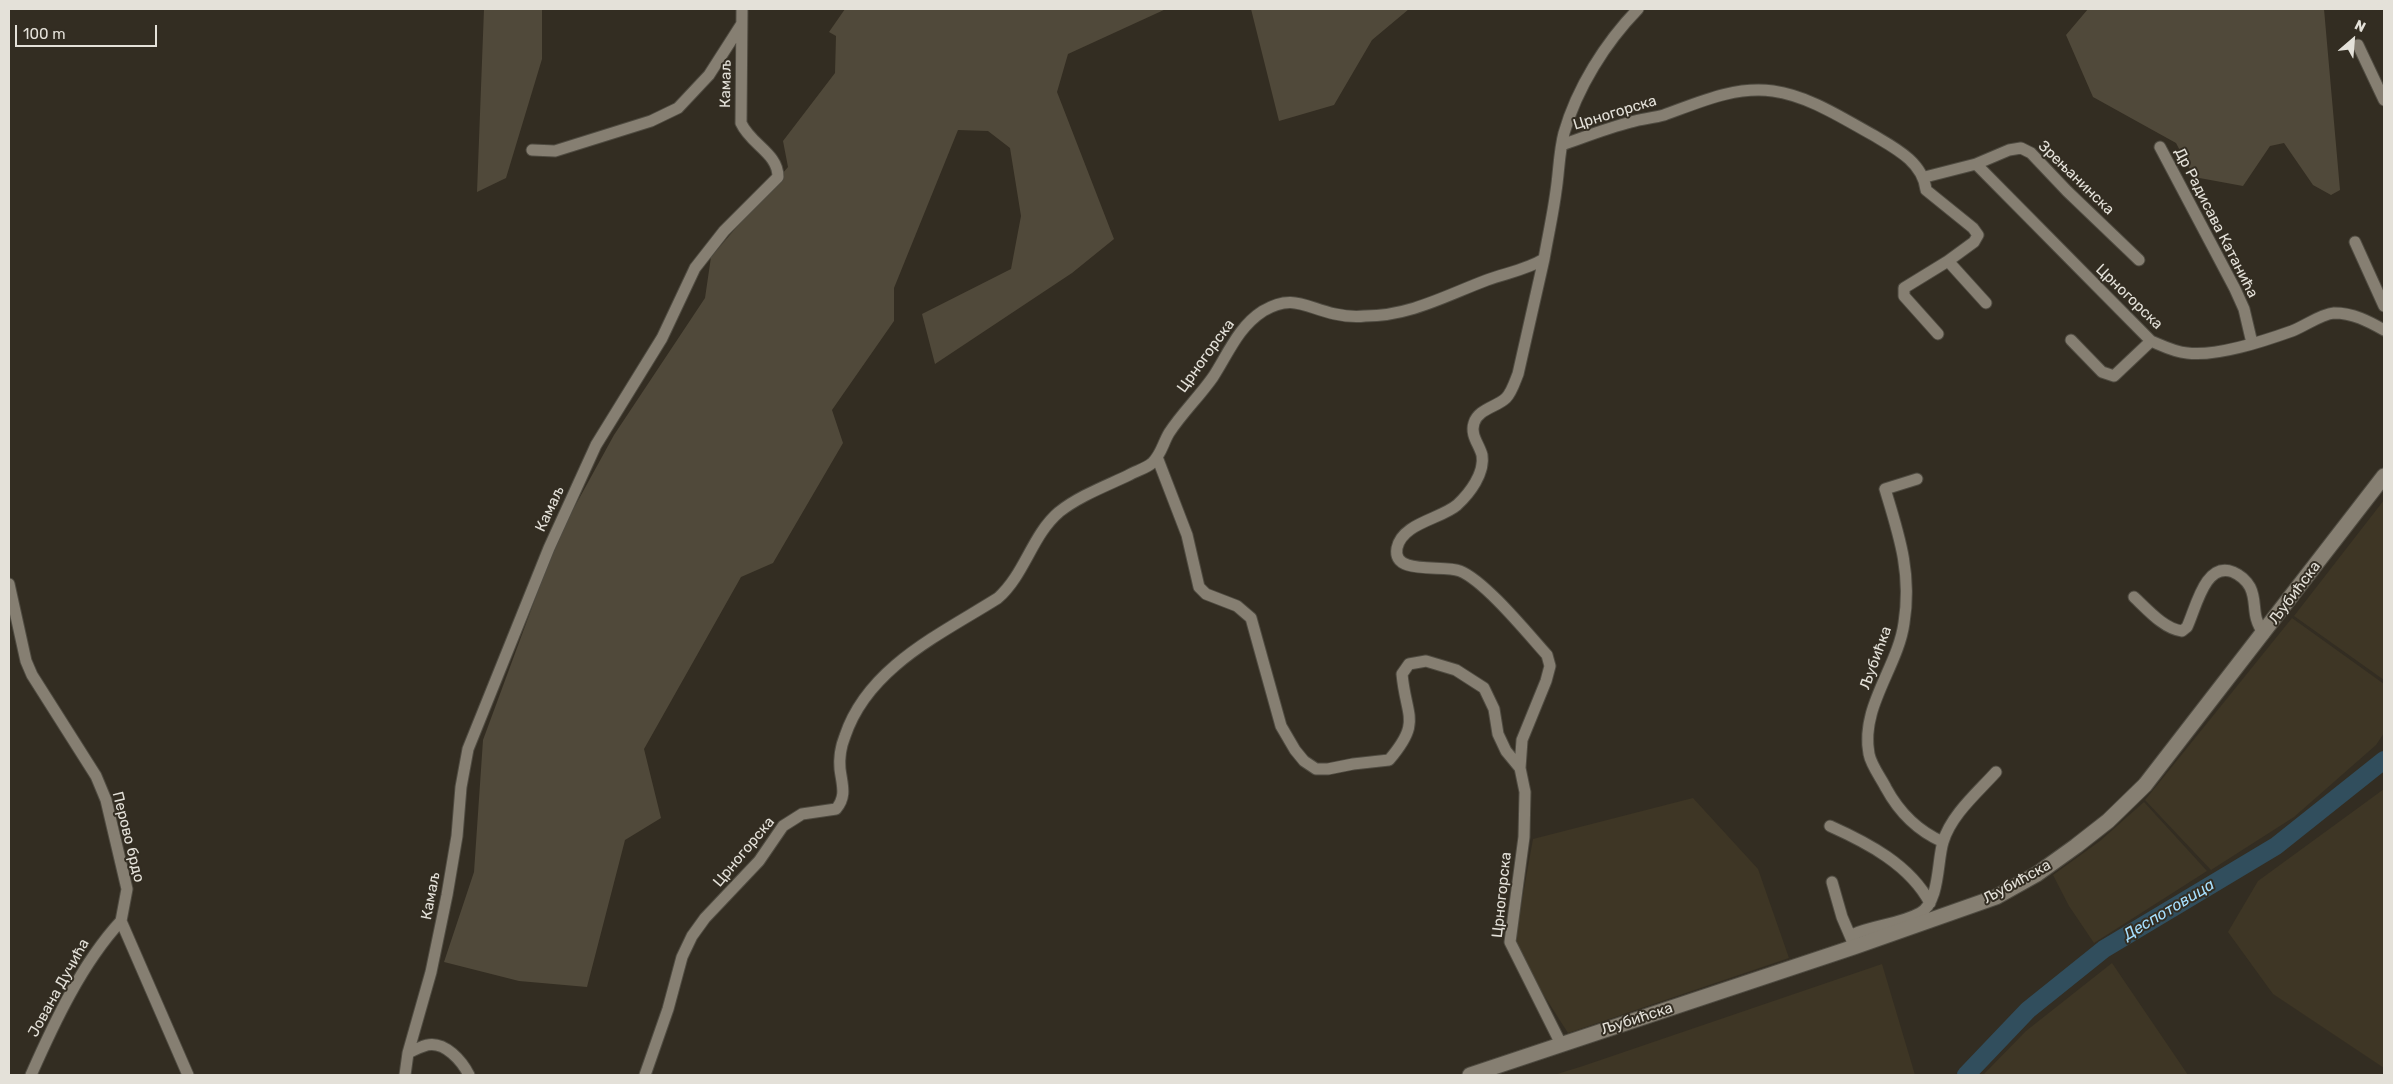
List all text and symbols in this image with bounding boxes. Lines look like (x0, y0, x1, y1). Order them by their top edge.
scale bar (18, 15, 160, 47)
north arrow (2328, 15, 2378, 65)
text: N (2352, 16, 2368, 36)
text: 100 m (23, 25, 65, 43)
street label: Камаљ (717, 60, 735, 108)
street label: Црногорска (1571, 92, 1659, 134)
street label: Зрењанинска (2034, 137, 2118, 219)
street label: Др Радисава Катанића (2170, 145, 2262, 301)
street label: Црногорска (2092, 261, 2166, 333)
street label: Црногорска (1173, 316, 1239, 396)
street label: Камаљ (532, 483, 568, 535)
street label: Љубићска (2265, 558, 2325, 628)
street label: Љубићка (1856, 624, 1896, 692)
street label: Перово брдо (108, 790, 148, 884)
street label: Црногорска (709, 813, 779, 891)
street label: Црногорска (1489, 851, 1515, 939)
street label: Љубићска (1980, 856, 2054, 908)
street label: Камаљ (418, 871, 444, 921)
water label: Деспотовица (2120, 875, 2218, 945)
street label: Јована Дучића (25, 936, 93, 1040)
street label: Љубићска (1599, 999, 1675, 1039)

